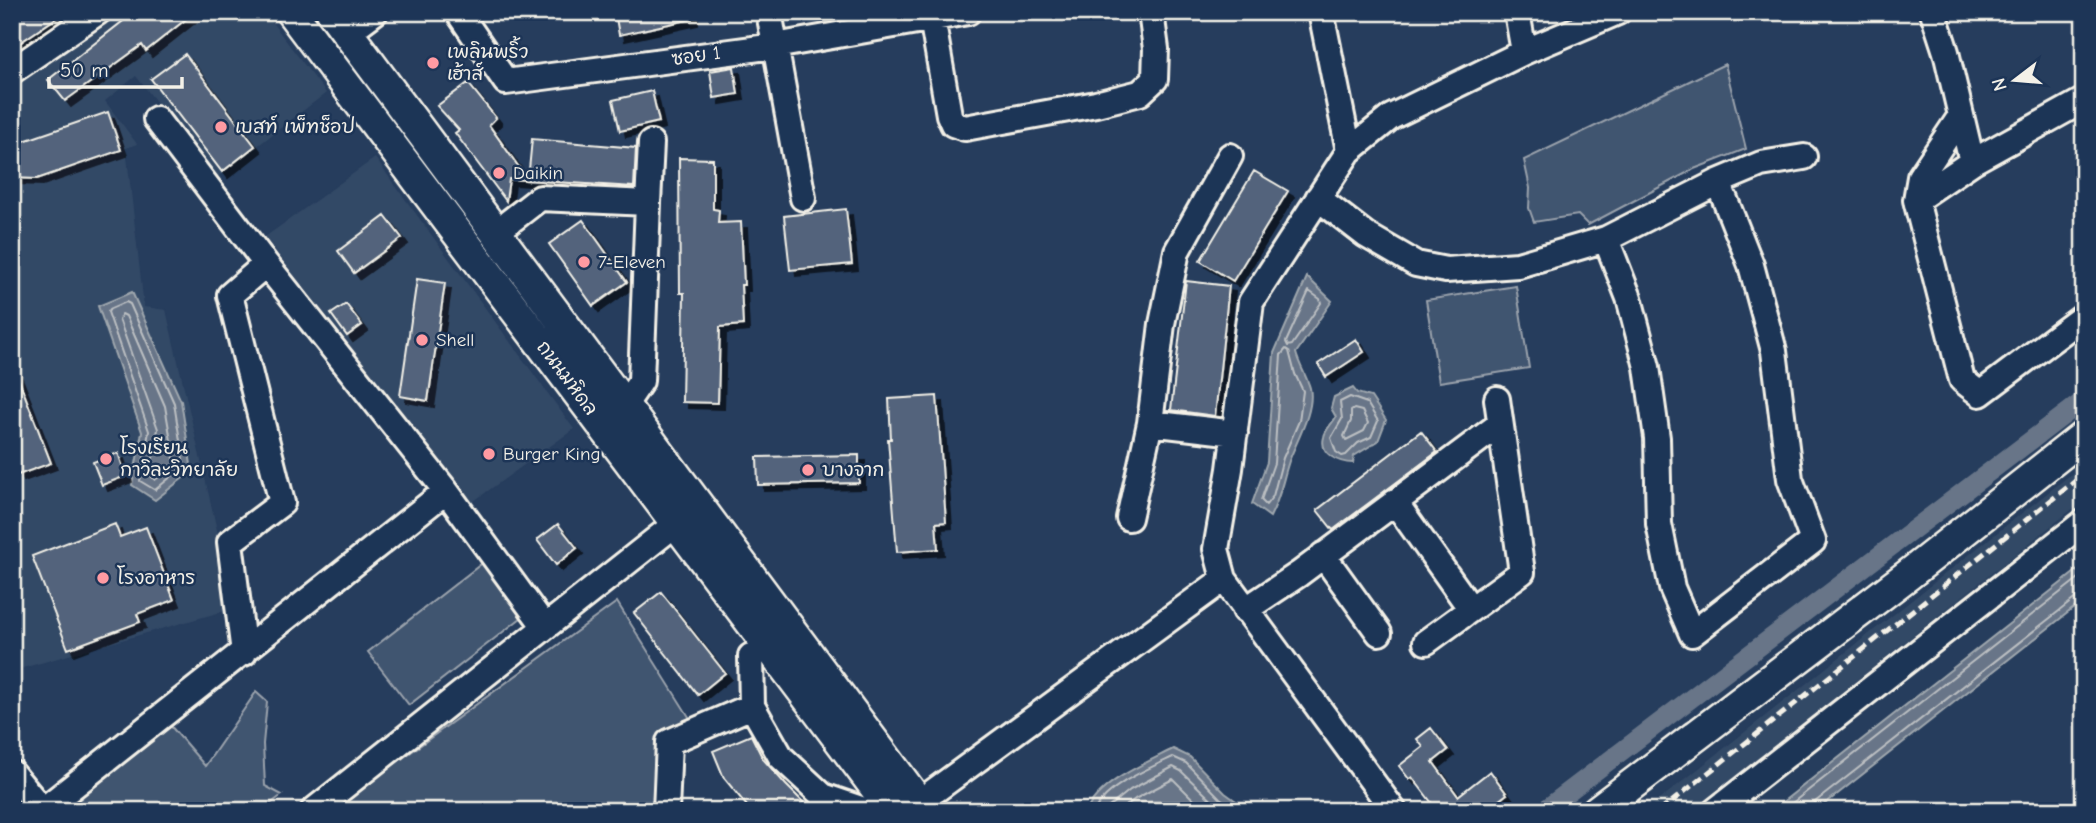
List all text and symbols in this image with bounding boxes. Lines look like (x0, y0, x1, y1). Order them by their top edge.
place label: เพลินพริ้ว เฮ้าส์ (447, 36, 528, 85)
street label: ซอย 1 (670, 42, 722, 70)
scale bar (49, 46, 182, 90)
north arrow (1980, 46, 2050, 116)
marker: เพลินพริ้ว เฮ้าส์ (425, 55, 441, 71)
text: 50 m (60, 58, 109, 82)
text: N (1987, 75, 2012, 93)
place label: เบสท์ เพ็ทช็อป (235, 114, 355, 138)
marker: เบสท์ เพ็ทช็อป (213, 119, 229, 135)
place label: Daikin (513, 162, 563, 184)
marker: Daikin (491, 165, 507, 181)
place label: 7-Eleven (598, 251, 666, 273)
marker: 7-Eleven (576, 254, 592, 270)
place label: Shell (436, 329, 475, 351)
marker: Shell (414, 332, 430, 348)
street label: ถนนมหิดล (532, 336, 602, 420)
place label: โรงเรียน กาวิละวิทยาลัย (120, 435, 238, 481)
place label: Burger King (503, 443, 600, 465)
marker: Burger King (481, 446, 497, 462)
marker: โรงเรียน กาวิละวิทยาลัย (98, 451, 114, 467)
place label: บางจาก (822, 459, 885, 481)
marker: บางจาก (800, 462, 816, 478)
place label: โรงอาหาร (117, 565, 196, 589)
marker: โรงอาหาร (95, 570, 111, 586)

